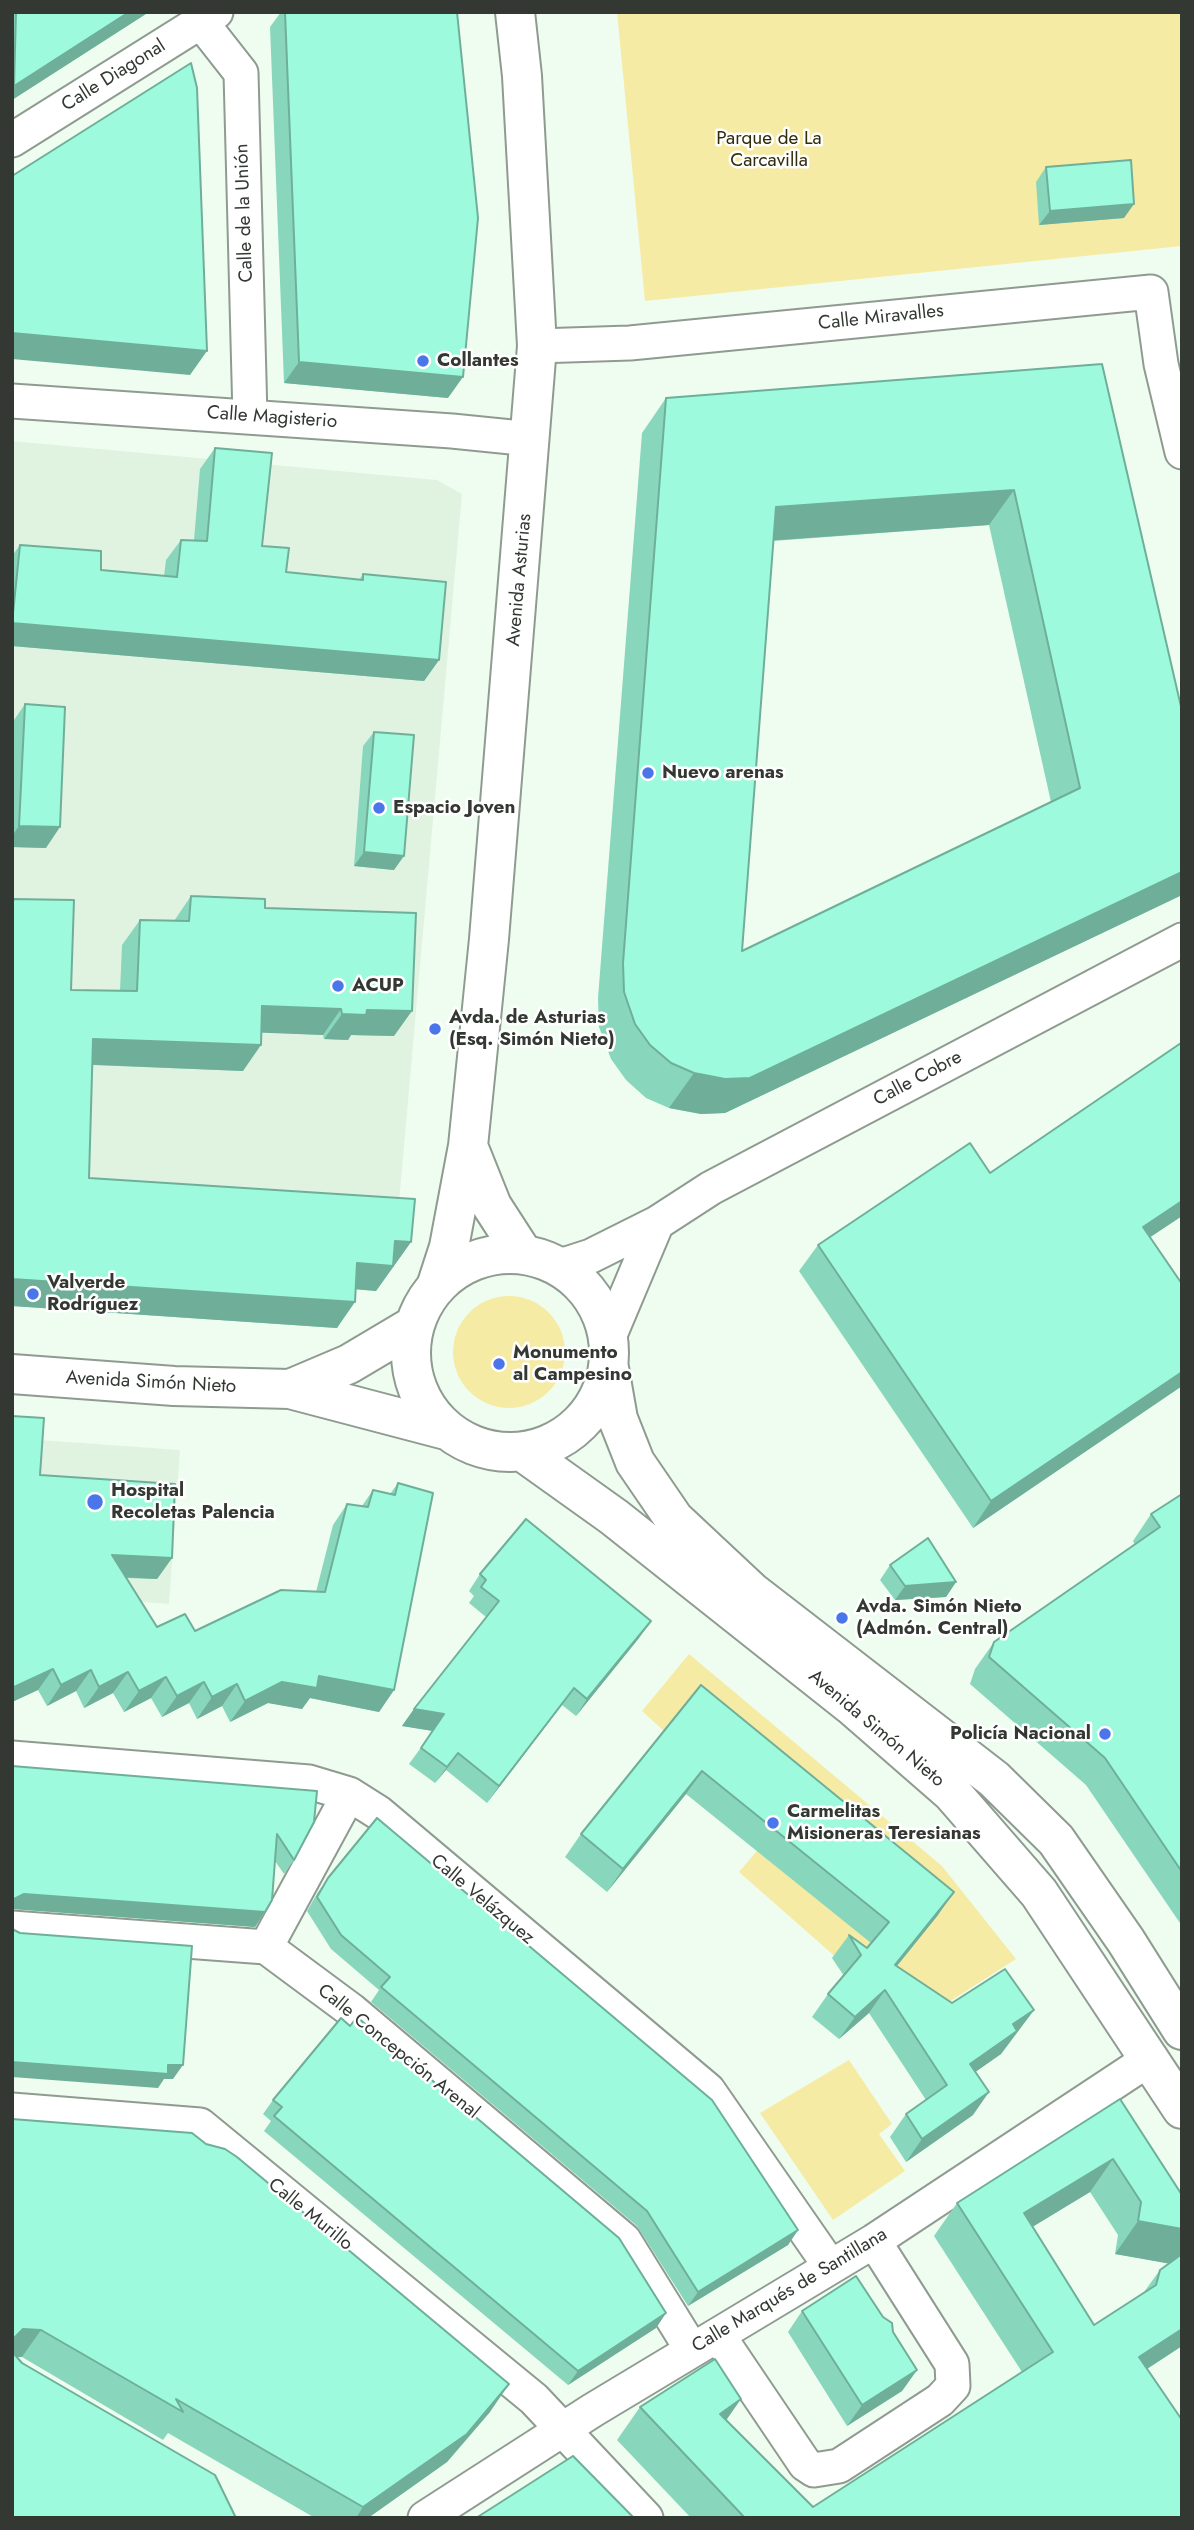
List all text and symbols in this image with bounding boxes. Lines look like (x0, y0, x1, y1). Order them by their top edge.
street label: Calle Diagonal (58, 35, 170, 117)
park label: Parque de La Carcavilla (716, 128, 822, 172)
street label: Calle de la Unión (231, 143, 259, 283)
street label: Calle Miravalles (817, 300, 945, 336)
place label: Collantes (437, 350, 519, 372)
marker: Collantes (415, 353, 431, 369)
street label: Calle Magisterio (206, 402, 338, 434)
street label: Avenida Asturias (503, 513, 537, 647)
place label: Nuevo arenas (662, 762, 784, 784)
marker: Nuevo arenas (640, 765, 656, 781)
place label: Espacio Joven (393, 797, 515, 819)
marker: Espacio Joven (371, 800, 387, 816)
place label: ACUP (352, 975, 404, 997)
marker: ACUP (330, 978, 346, 994)
place label: Avda. de Asturias (Esq. Simón Nieto) (449, 1007, 615, 1051)
marker: Avda. de Asturias (Esq. Simón Nieto) (427, 1021, 443, 1037)
street label: Calle Cobre (870, 1046, 966, 1112)
place label: Valverde Rodríguez (47, 1272, 138, 1316)
marker: Valverde Rodríguez (25, 1286, 41, 1302)
place label: Monumento al Campesino (513, 1342, 632, 1386)
marker: Monumento al Campesino (491, 1356, 507, 1372)
street label: Avenida Simón Nieto (65, 1367, 237, 1399)
place label: Hospital Recoletas Palencia (111, 1480, 275, 1524)
marker: Hospital Recoletas Palencia (85, 1492, 105, 1512)
place label: Avda. Simón Nieto (Admón. Central) (856, 1596, 1022, 1640)
marker: Avda. Simón Nieto (Admón. Central) (834, 1610, 850, 1626)
street label: Avenida Simón Nieto (803, 1665, 949, 1793)
place label: Policía Nacional (950, 1723, 1091, 1745)
marker: Policía Nacional (1097, 1726, 1113, 1742)
place label: Carmelitas Misioneras Teresianas (787, 1801, 981, 1845)
marker: Carmelitas Misioneras Teresianas (765, 1815, 781, 1831)
street label: Calle Velázquez (426, 1850, 538, 1950)
street label: Calle Concepción Arenal (313, 1980, 483, 2124)
street label: Calle Murillo (263, 2174, 357, 2256)
street label: Calle Marqués de Santillana (688, 2224, 892, 2358)

